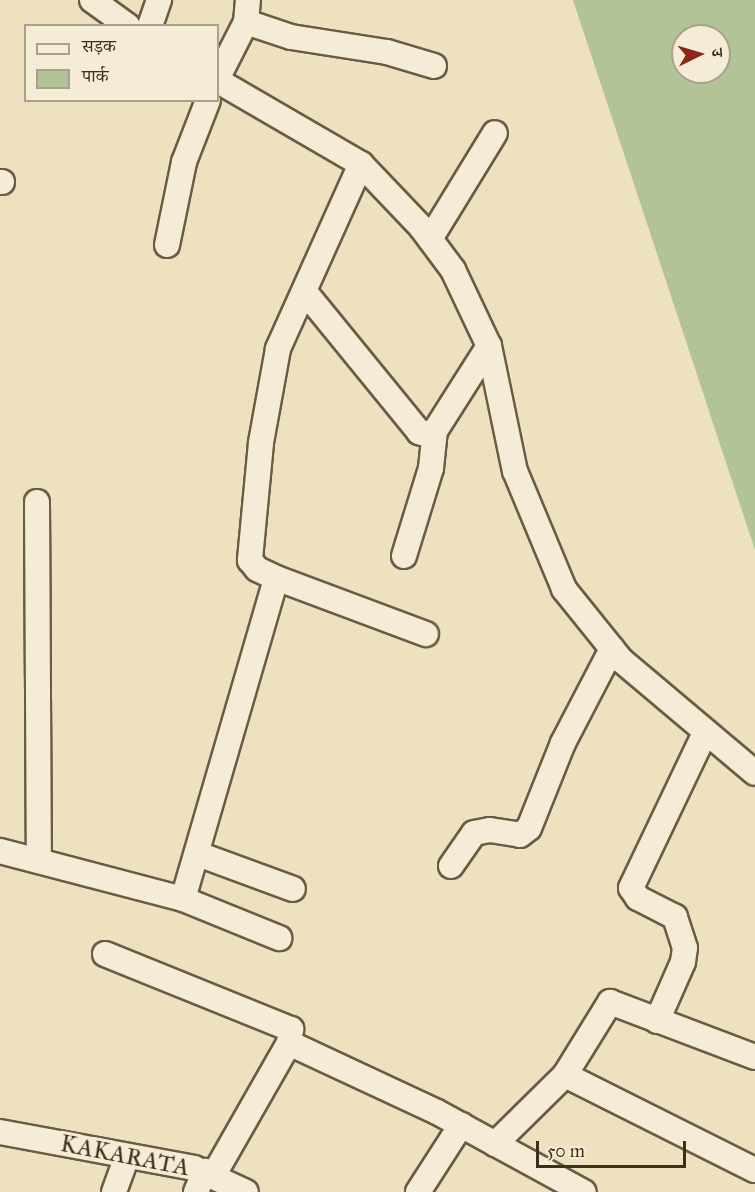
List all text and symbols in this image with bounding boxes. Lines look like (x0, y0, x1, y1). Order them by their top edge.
legend (24, 24, 219, 102)
north arrow (671, 24, 731, 84)
text: सड़क (82, 35, 116, 57)
text: उ (708, 48, 727, 57)
text: पार्क (82, 65, 109, 87)
street label: KAKARATA (58, 1129, 192, 1183)
scale bar (539, 1129, 689, 1167)
text: 50 m (547, 1140, 585, 1162)

